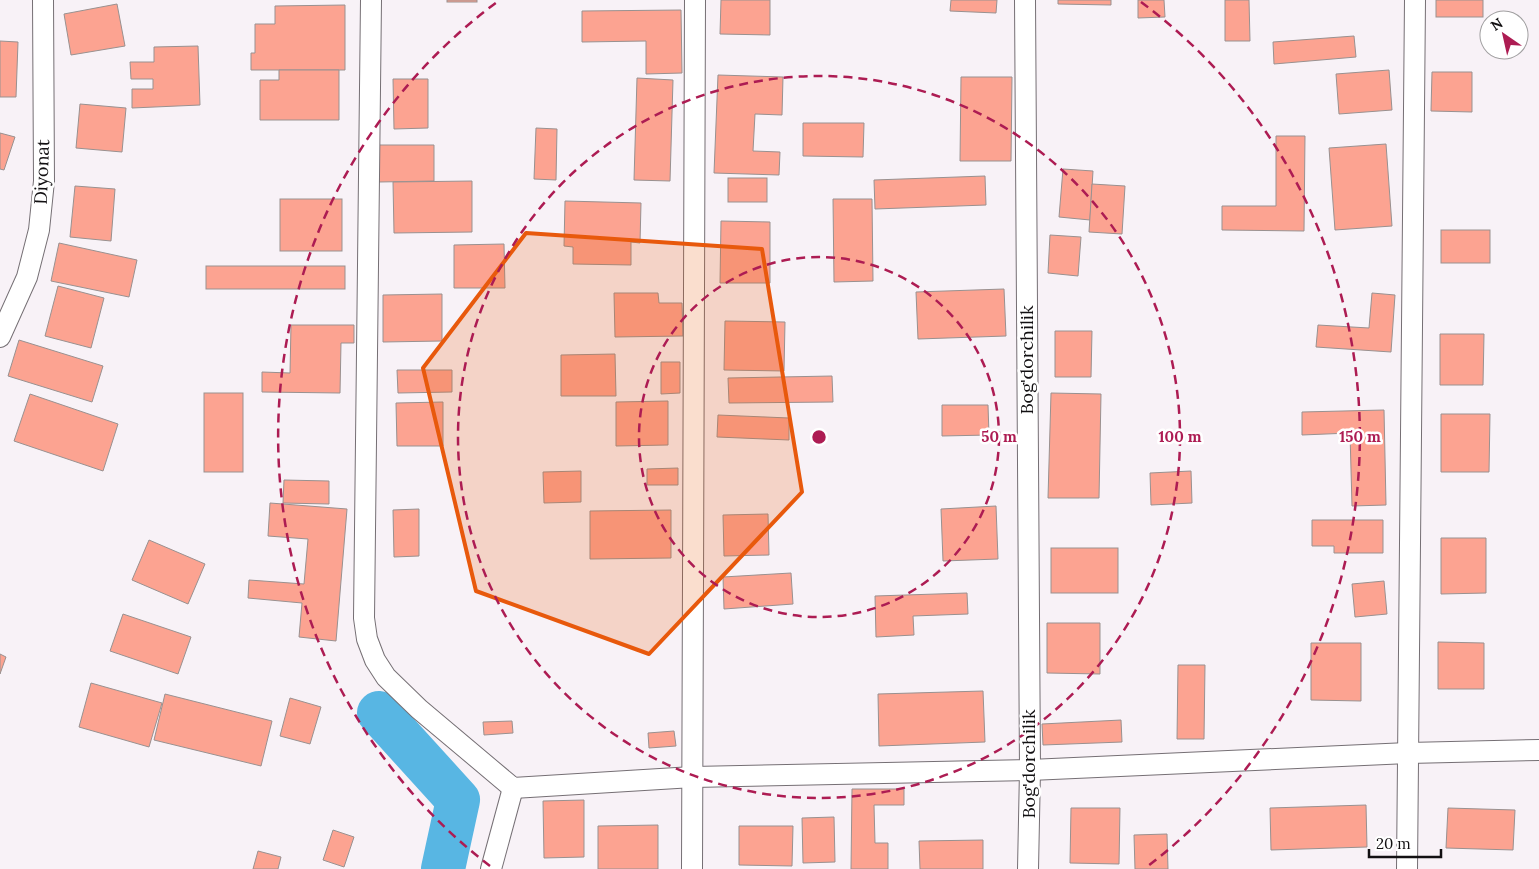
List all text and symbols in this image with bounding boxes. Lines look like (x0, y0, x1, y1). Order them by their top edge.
north arrow (1479, 10, 1529, 60)
text: N (1487, 14, 1506, 35)
street label: Diyonat (29, 139, 54, 205)
street label: Bog'dorchilik (1015, 305, 1038, 415)
text: 50 m (981, 427, 1017, 446)
text: 100 m (1159, 427, 1202, 446)
text: 150 m (1339, 427, 1381, 446)
centre of rings (810, 428, 828, 446)
street label: Bog'dorchilik (1017, 709, 1040, 819)
scale bar (1369, 826, 1442, 858)
text: 20 m (1376, 834, 1411, 853)

